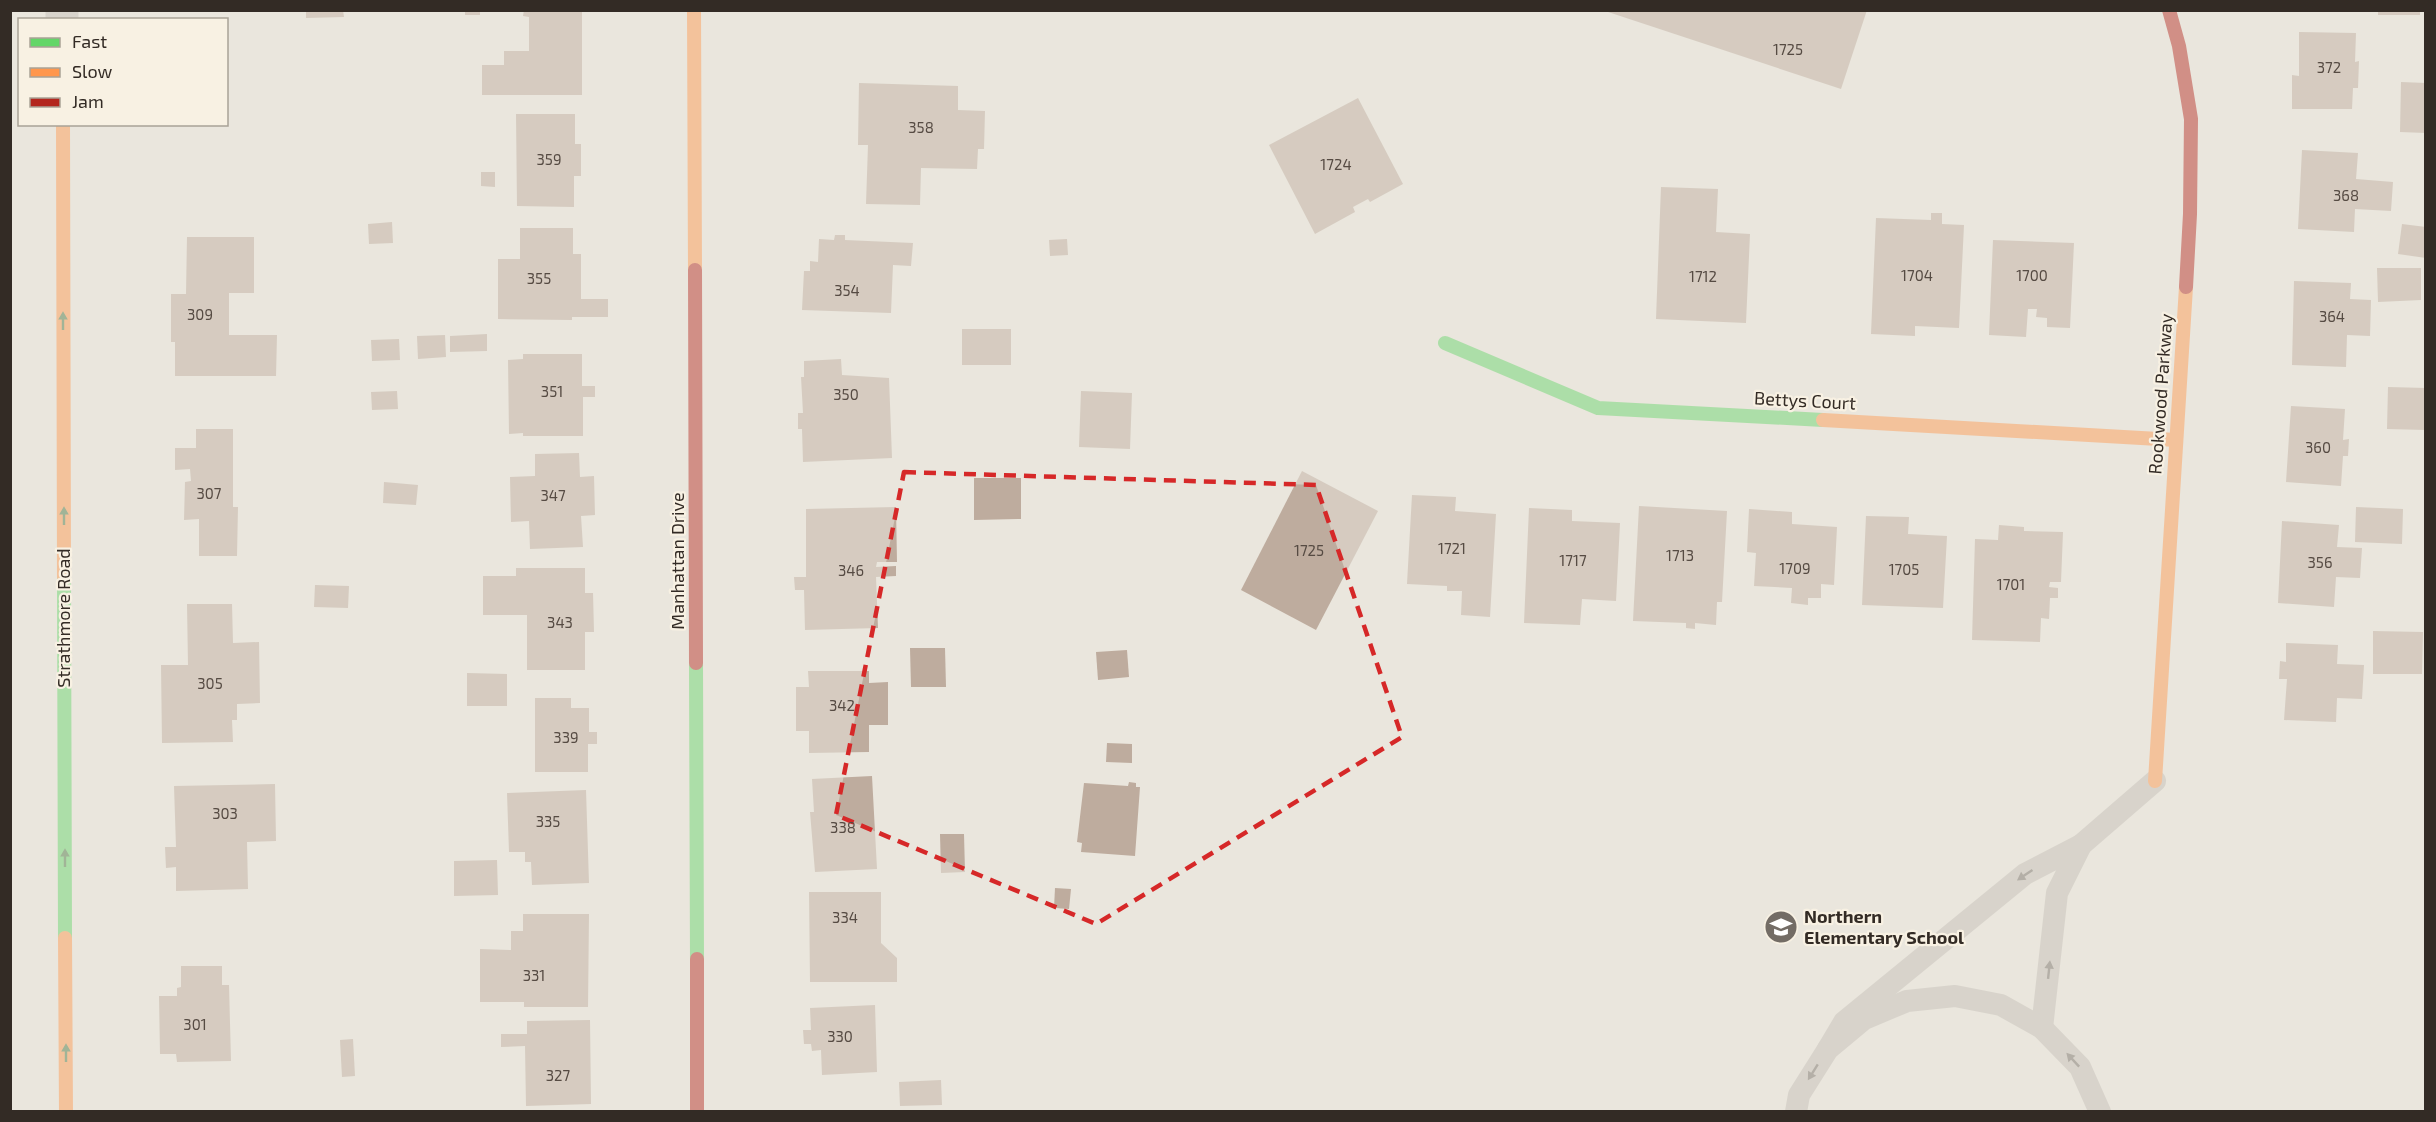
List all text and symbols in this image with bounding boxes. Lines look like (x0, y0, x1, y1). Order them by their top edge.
legend (18, 18, 228, 126)
text: Fast (72, 30, 107, 52)
house number: 1725 (1773, 40, 1803, 58)
house number: 372 (2317, 58, 2341, 76)
text: Slow (72, 60, 113, 82)
text: Jam (72, 90, 104, 112)
house number: 358 (908, 118, 934, 136)
house number: 359 (537, 150, 561, 168)
house number: 1724 (1320, 155, 1352, 173)
house number: 368 (2333, 186, 2359, 204)
house number: 1704 (1901, 266, 1933, 284)
house number: 1700 (2016, 266, 2048, 284)
house number: 1712 (1689, 267, 1717, 285)
house number: 355 (527, 269, 551, 287)
house number: 354 (834, 281, 860, 299)
house number: 309 (187, 305, 213, 323)
house number: 364 (2319, 307, 2345, 325)
one-way arrow (58, 312, 68, 331)
street label: Rookwood Parkway (2143, 312, 2177, 475)
house number: 351 (541, 382, 563, 400)
house number: 350 (833, 385, 859, 403)
street label: Bettys Court (1754, 386, 1857, 414)
house number: 360 (2305, 438, 2331, 456)
house number: 307 (196, 484, 222, 502)
house number: 347 (540, 486, 566, 504)
street label: Manhattan Drive (666, 492, 688, 630)
one-way arrow (59, 507, 69, 526)
house number: 1721 (1438, 539, 1466, 557)
house number: 1725 (1294, 541, 1324, 559)
house number: 1713 (1666, 546, 1694, 564)
street label: Strathmore Road (52, 548, 74, 688)
house number: 1717 (1559, 551, 1587, 569)
house number: 356 (2308, 553, 2332, 571)
house number: 1709 (1779, 559, 1811, 577)
house number: 1705 (1889, 560, 1919, 578)
house number: 346 (838, 561, 864, 579)
house number: 1701 (1997, 575, 2025, 593)
house number: 343 (547, 613, 573, 631)
house number: 305 (197, 674, 223, 692)
house number: 342 (829, 696, 855, 714)
house number: 339 (553, 728, 579, 746)
house number: 303 (212, 804, 238, 822)
house number: 335 (536, 812, 560, 830)
house number: 338 (830, 818, 856, 836)
one-way arrow (60, 849, 70, 868)
one-way arrow (2017, 869, 2033, 880)
place label: Northern Elementary School (1804, 905, 1964, 948)
house number: 334 (832, 908, 858, 926)
school or university icon: Northern Elementary School (1763, 909, 1799, 945)
one-way arrow (2044, 960, 2054, 979)
house number: 331 (523, 966, 545, 984)
house number: 301 (183, 1015, 207, 1033)
house number: 330 (827, 1027, 853, 1045)
one-way arrow (61, 1044, 71, 1063)
one-way arrow (2066, 1053, 2080, 1068)
one-way arrow (1808, 1064, 1819, 1081)
house number: 327 (546, 1066, 571, 1084)

